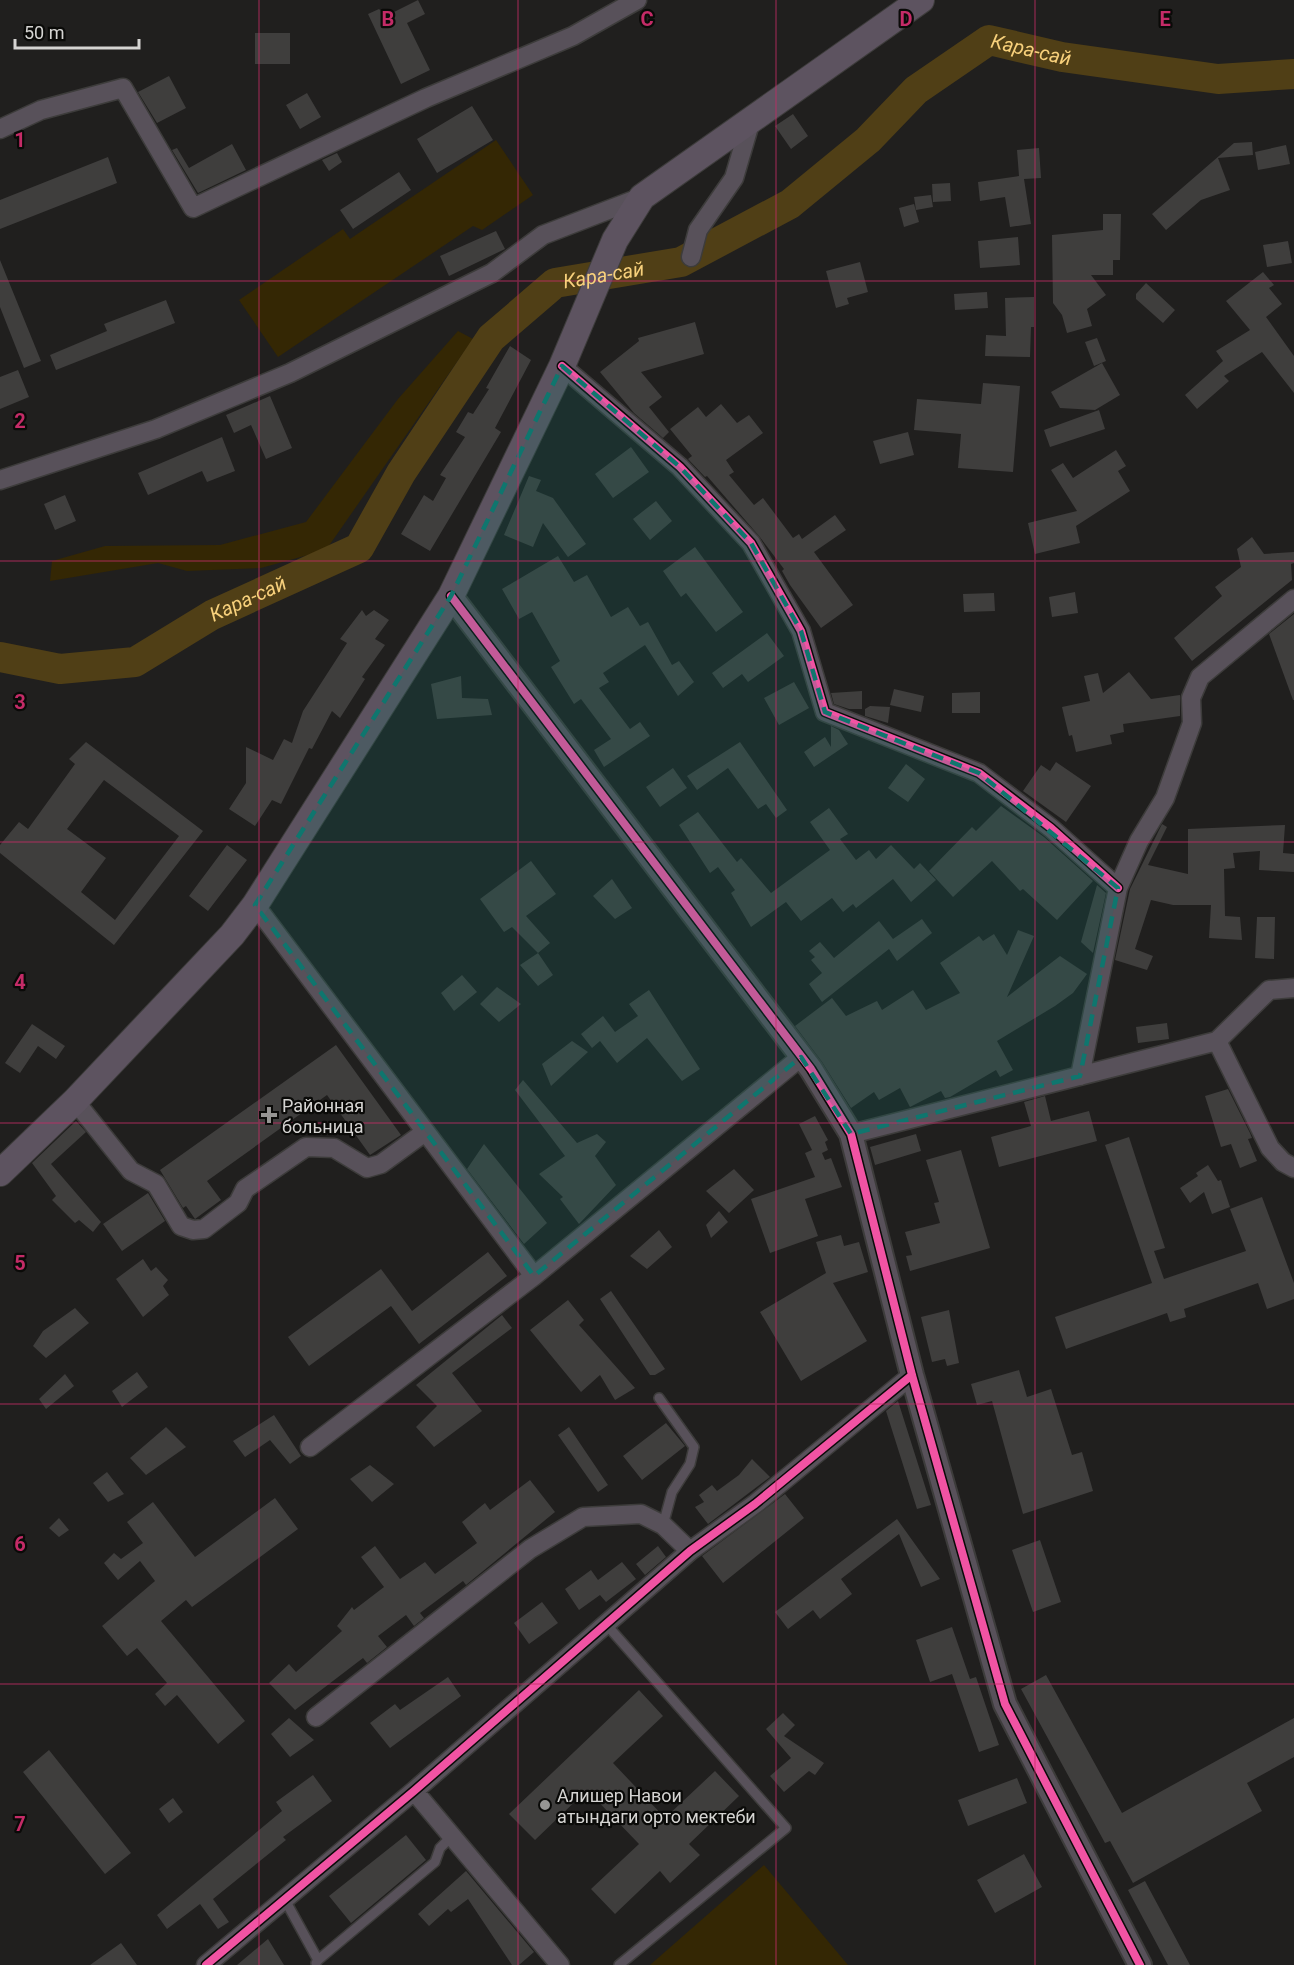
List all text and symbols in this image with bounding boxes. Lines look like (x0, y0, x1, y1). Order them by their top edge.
text: B (382, 7, 394, 31)
text: C (640, 7, 654, 31)
text: D (900, 7, 913, 31)
text: E (1159, 7, 1171, 31)
scale bar (15, 12, 140, 50)
text: 50 m (24, 22, 64, 43)
water label: Кара-сай (989, 29, 1073, 70)
text: 1 (14, 128, 26, 152)
water label: Кара-сай (561, 256, 646, 293)
text: 2 (14, 409, 26, 433)
water label: Кара-сай (206, 571, 290, 627)
text: 3 (14, 690, 26, 714)
text: 4 (14, 970, 26, 994)
place label: Районная больница (282, 1095, 364, 1137)
marker: Районная больница (260, 1106, 278, 1124)
text: 5 (14, 1251, 26, 1275)
text: 6 (14, 1532, 26, 1556)
place label: Алишер Навои атындаги орто мектеби (557, 1785, 756, 1827)
marker: Алишер Навои атындаги орто мектеби (538, 1798, 552, 1812)
text: 7 (14, 1812, 26, 1836)

